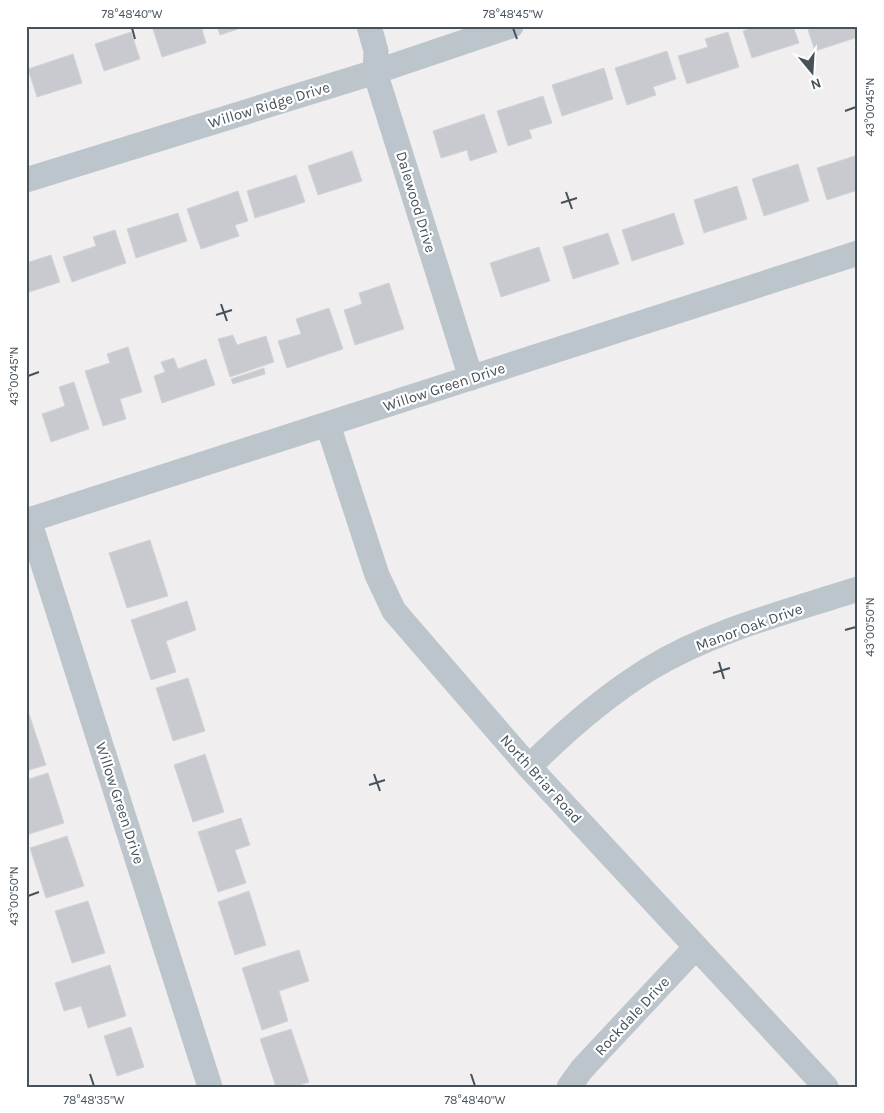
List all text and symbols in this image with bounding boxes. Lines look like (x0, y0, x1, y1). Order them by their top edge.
text: 78°48'40"W (101, 7, 163, 21)
text: 78°48'45"W (483, 7, 544, 21)
north arrow (786, 48, 836, 98)
text: N (808, 74, 823, 94)
text: 43°00'45"N (863, 77, 877, 137)
street label: Willow Ridge Drive (206, 78, 332, 132)
street label: Dalewood Drive (392, 149, 440, 255)
text: 43°00'45"N (7, 346, 21, 406)
street label: Willow Green Drive (381, 359, 507, 415)
text: 43°00'50"N (863, 597, 877, 657)
street label: Manor Oak Drive (693, 599, 805, 655)
street label: North Briar Road (496, 731, 586, 827)
street label: Willow Green Drive (92, 740, 148, 866)
text: 43°00'50"N (7, 866, 21, 926)
street label: Rockdale Drive (591, 973, 673, 1059)
text: 78°48'35"W (63, 1093, 125, 1107)
text: 78°48'40"W (444, 1093, 506, 1107)

